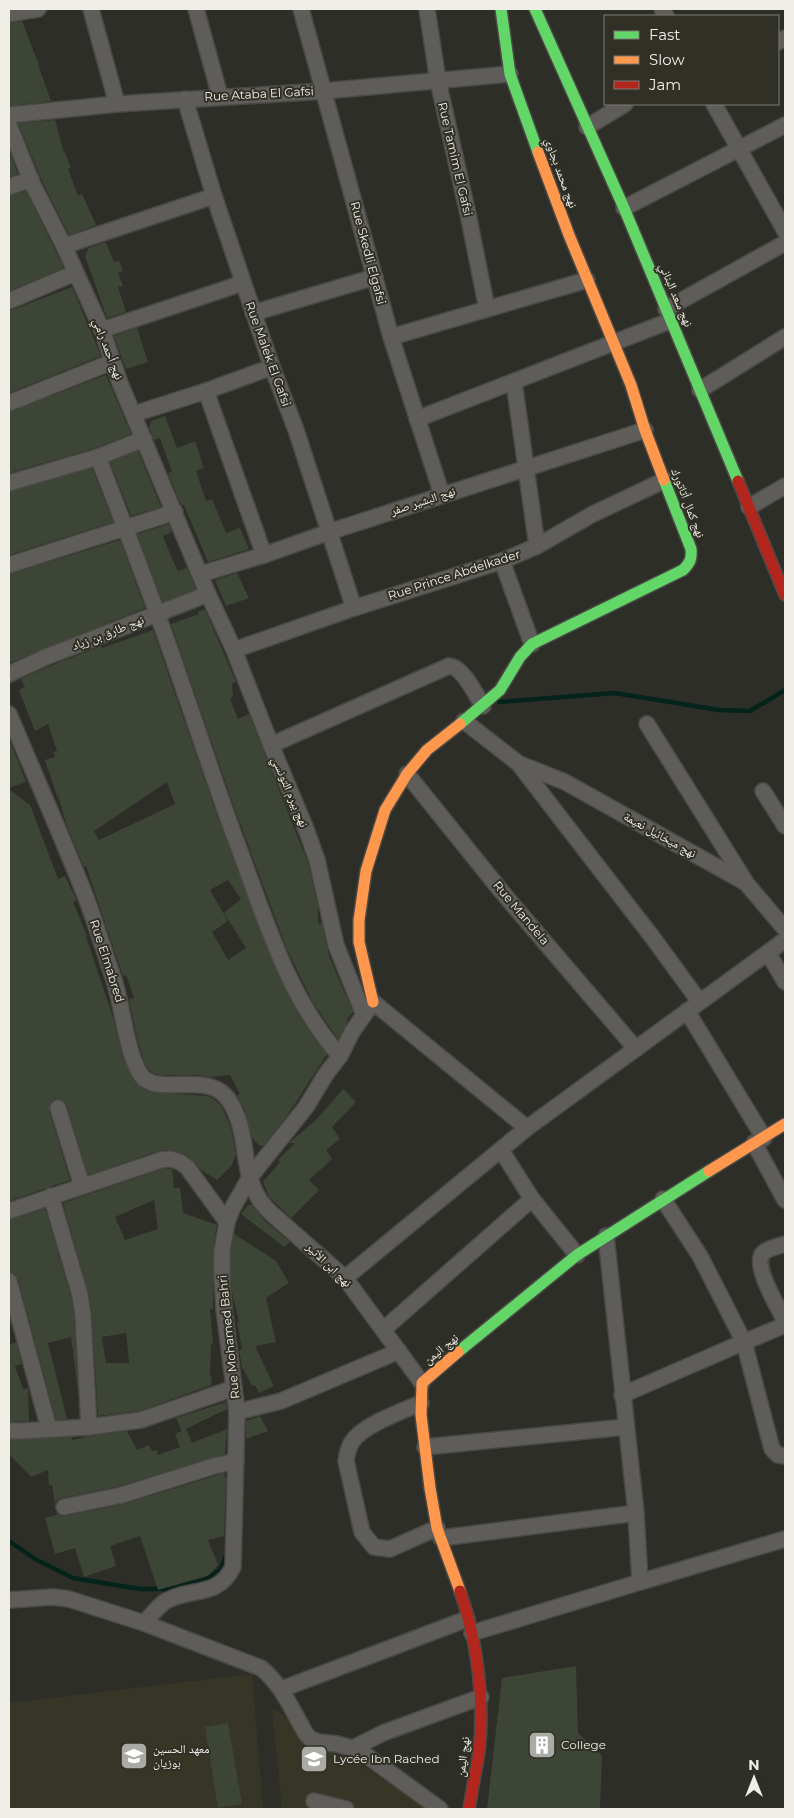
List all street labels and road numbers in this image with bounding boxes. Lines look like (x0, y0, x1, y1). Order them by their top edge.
street label: Rue Ataba El Gafsi (204, 83, 314, 104)
street label: Rue Tamim El Gafsi (435, 100, 476, 217)
street label: نهج محمد بجاوي (539, 136, 581, 211)
street label: Rue Skedli Elgafsi (348, 200, 389, 306)
street label: نهج سعد البناني (654, 261, 697, 330)
street label: Rue Malek El Gafsi (243, 299, 294, 408)
street label: نهج أحمد رامي (87, 316, 127, 383)
street label: نهج كمال أتاتورك (668, 466, 709, 540)
street label: نهج البشير صفر (388, 483, 457, 519)
street label: Rue Prince Abdelkader (386, 546, 522, 603)
street label: نهج طارق بن زياد (70, 612, 146, 653)
street label: نهج بيرم التونسي (266, 754, 312, 831)
street label: نهج ميخائيل نعيمة (621, 808, 699, 861)
street label: Rue Mandela (490, 877, 553, 948)
street label: Rue Elmabred (87, 917, 128, 1004)
street label: نهج ابن الأثير (302, 1239, 355, 1290)
street label: Rue Mohamed Bahri (215, 1274, 242, 1400)
street label: نهج اليمن (420, 1330, 461, 1367)
street label: نهج اليمن (453, 1736, 473, 1778)

